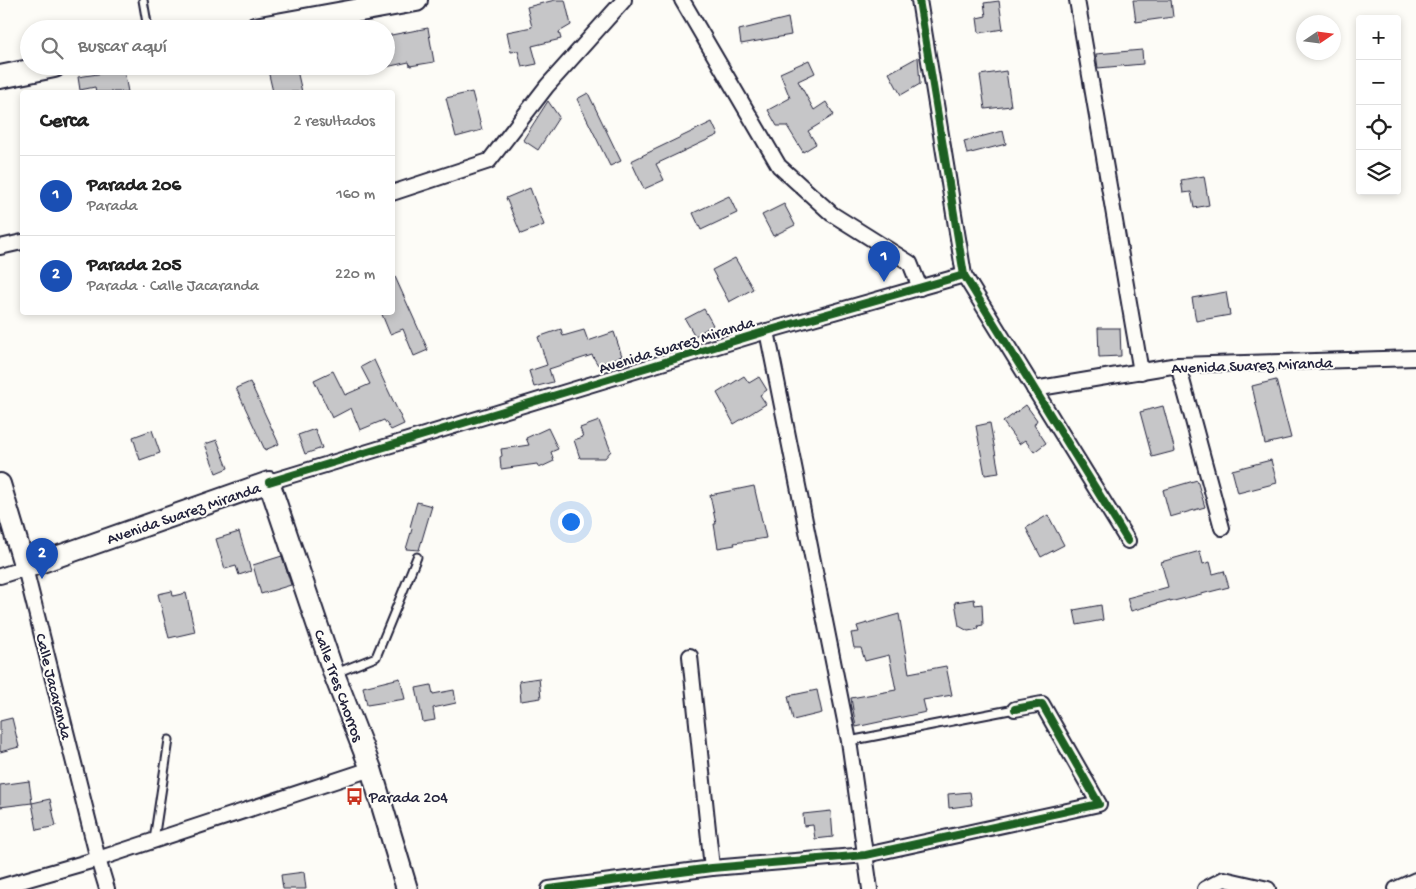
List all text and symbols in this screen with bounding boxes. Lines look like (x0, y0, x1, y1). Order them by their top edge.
north arrow (1296, 15, 1341, 60)
map controls (1356, 15, 1401, 195)
button: + (1356, 15, 1401, 60)
search box (20, 20, 395, 75)
icon: search (38, 34, 66, 62)
text: Buscar aquí (78, 36, 167, 59)
button: − (1356, 60, 1401, 105)
button: locate (1356, 105, 1401, 150)
text: Cerca (40, 110, 88, 135)
text: 2 resultados (294, 113, 375, 132)
button: layers (1356, 150, 1401, 195)
text: Parada 206 (87, 175, 181, 198)
text: 1 (53, 186, 59, 205)
text: 160 m (336, 186, 375, 205)
text: Parada (87, 198, 138, 217)
pin: 1 (868, 241, 900, 282)
text: Parada 205 (87, 255, 182, 278)
text: 2 (52, 266, 60, 285)
text: 220 m (335, 266, 375, 285)
text: Parada · Calle Jacaranda (87, 278, 259, 297)
street label: Avenida Suarez Miranda (597, 314, 758, 380)
street label: Avenida Suarez Miranda (1171, 355, 1334, 380)
street label: Avenida Suarez Miranda (105, 480, 265, 551)
your location (558, 509, 584, 535)
pin: 2 (26, 538, 58, 579)
street label: Calle Tres Chorros (308, 628, 366, 746)
street label: Calle Jacaranda (29, 632, 74, 743)
bus stop icon: Parada 204 (345, 786, 365, 806)
place label: Parada 204 (368, 790, 448, 809)

